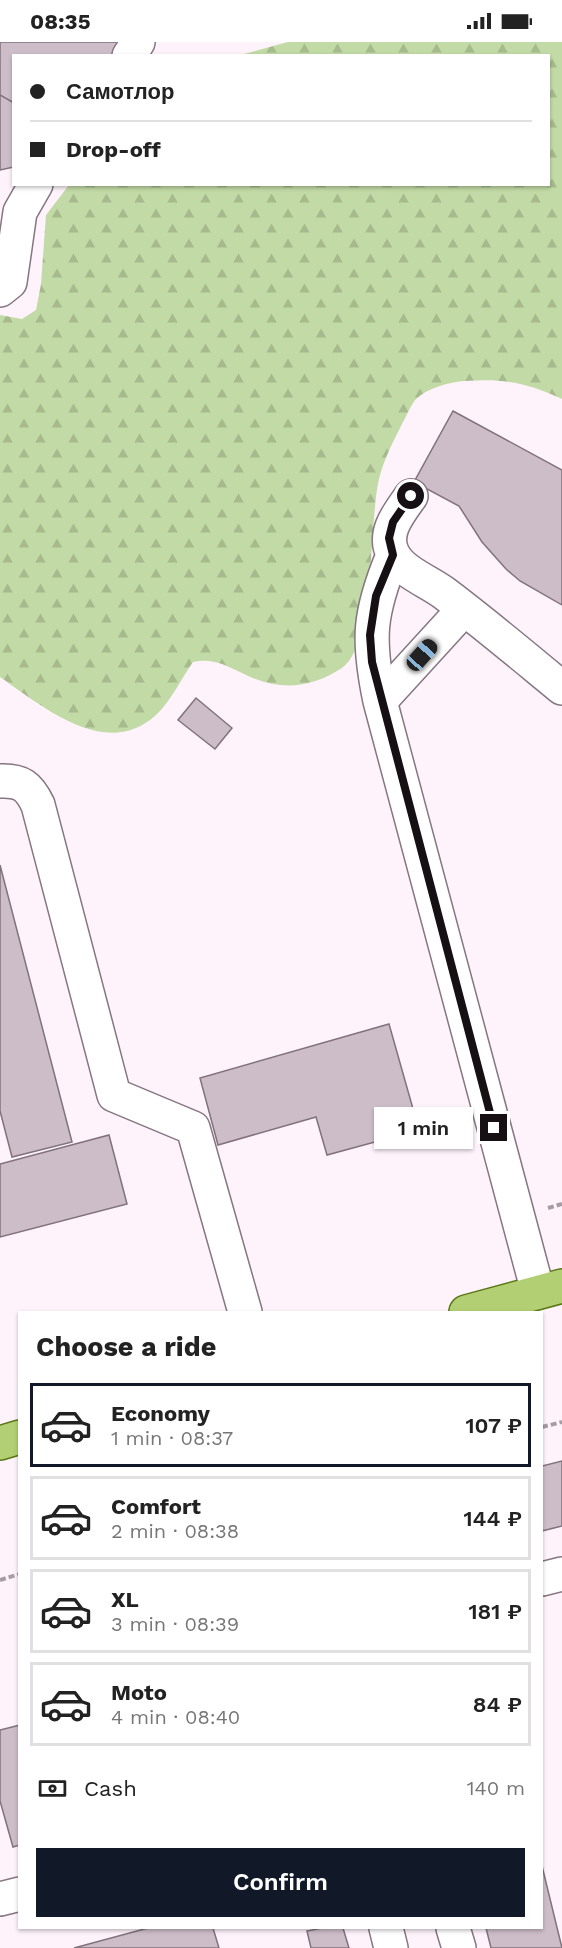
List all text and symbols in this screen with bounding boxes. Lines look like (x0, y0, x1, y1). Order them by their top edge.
text: 08:35 (30, 9, 90, 34)
text: Самотлор (66, 79, 174, 104)
text: Drop-off (66, 137, 161, 162)
route start (397, 482, 424, 509)
car (403, 636, 441, 674)
callout: 1 min (374, 1107, 473, 1149)
route end (480, 1114, 507, 1141)
text: 1 min (398, 1116, 449, 1140)
text: Choose a ride (36, 1331, 216, 1363)
icon: car (39, 1398, 93, 1452)
text: Economy (111, 1401, 210, 1426)
text: 107 ₽ (465, 1413, 522, 1438)
text: 1 min · 08:37 (111, 1426, 233, 1450)
icon: car (39, 1491, 93, 1545)
text: Comfort (111, 1494, 201, 1519)
text: 144 ₽ (463, 1506, 522, 1531)
text: 2 min · 08:38 (111, 1519, 239, 1543)
icon: car (39, 1584, 93, 1638)
text: XL (111, 1587, 139, 1612)
text: 181 ₽ (468, 1599, 522, 1624)
text: 3 min · 08:39 (111, 1612, 239, 1636)
icon: car (39, 1677, 93, 1731)
text: Moto (111, 1680, 167, 1705)
text: 84 ₽ (473, 1692, 522, 1717)
text: 4 min · 08:40 (111, 1705, 240, 1729)
icon: cash (36, 1772, 69, 1805)
text: Cash (84, 1776, 137, 1801)
text: 140 m (467, 1776, 525, 1800)
button: Confirm (36, 1848, 525, 1917)

